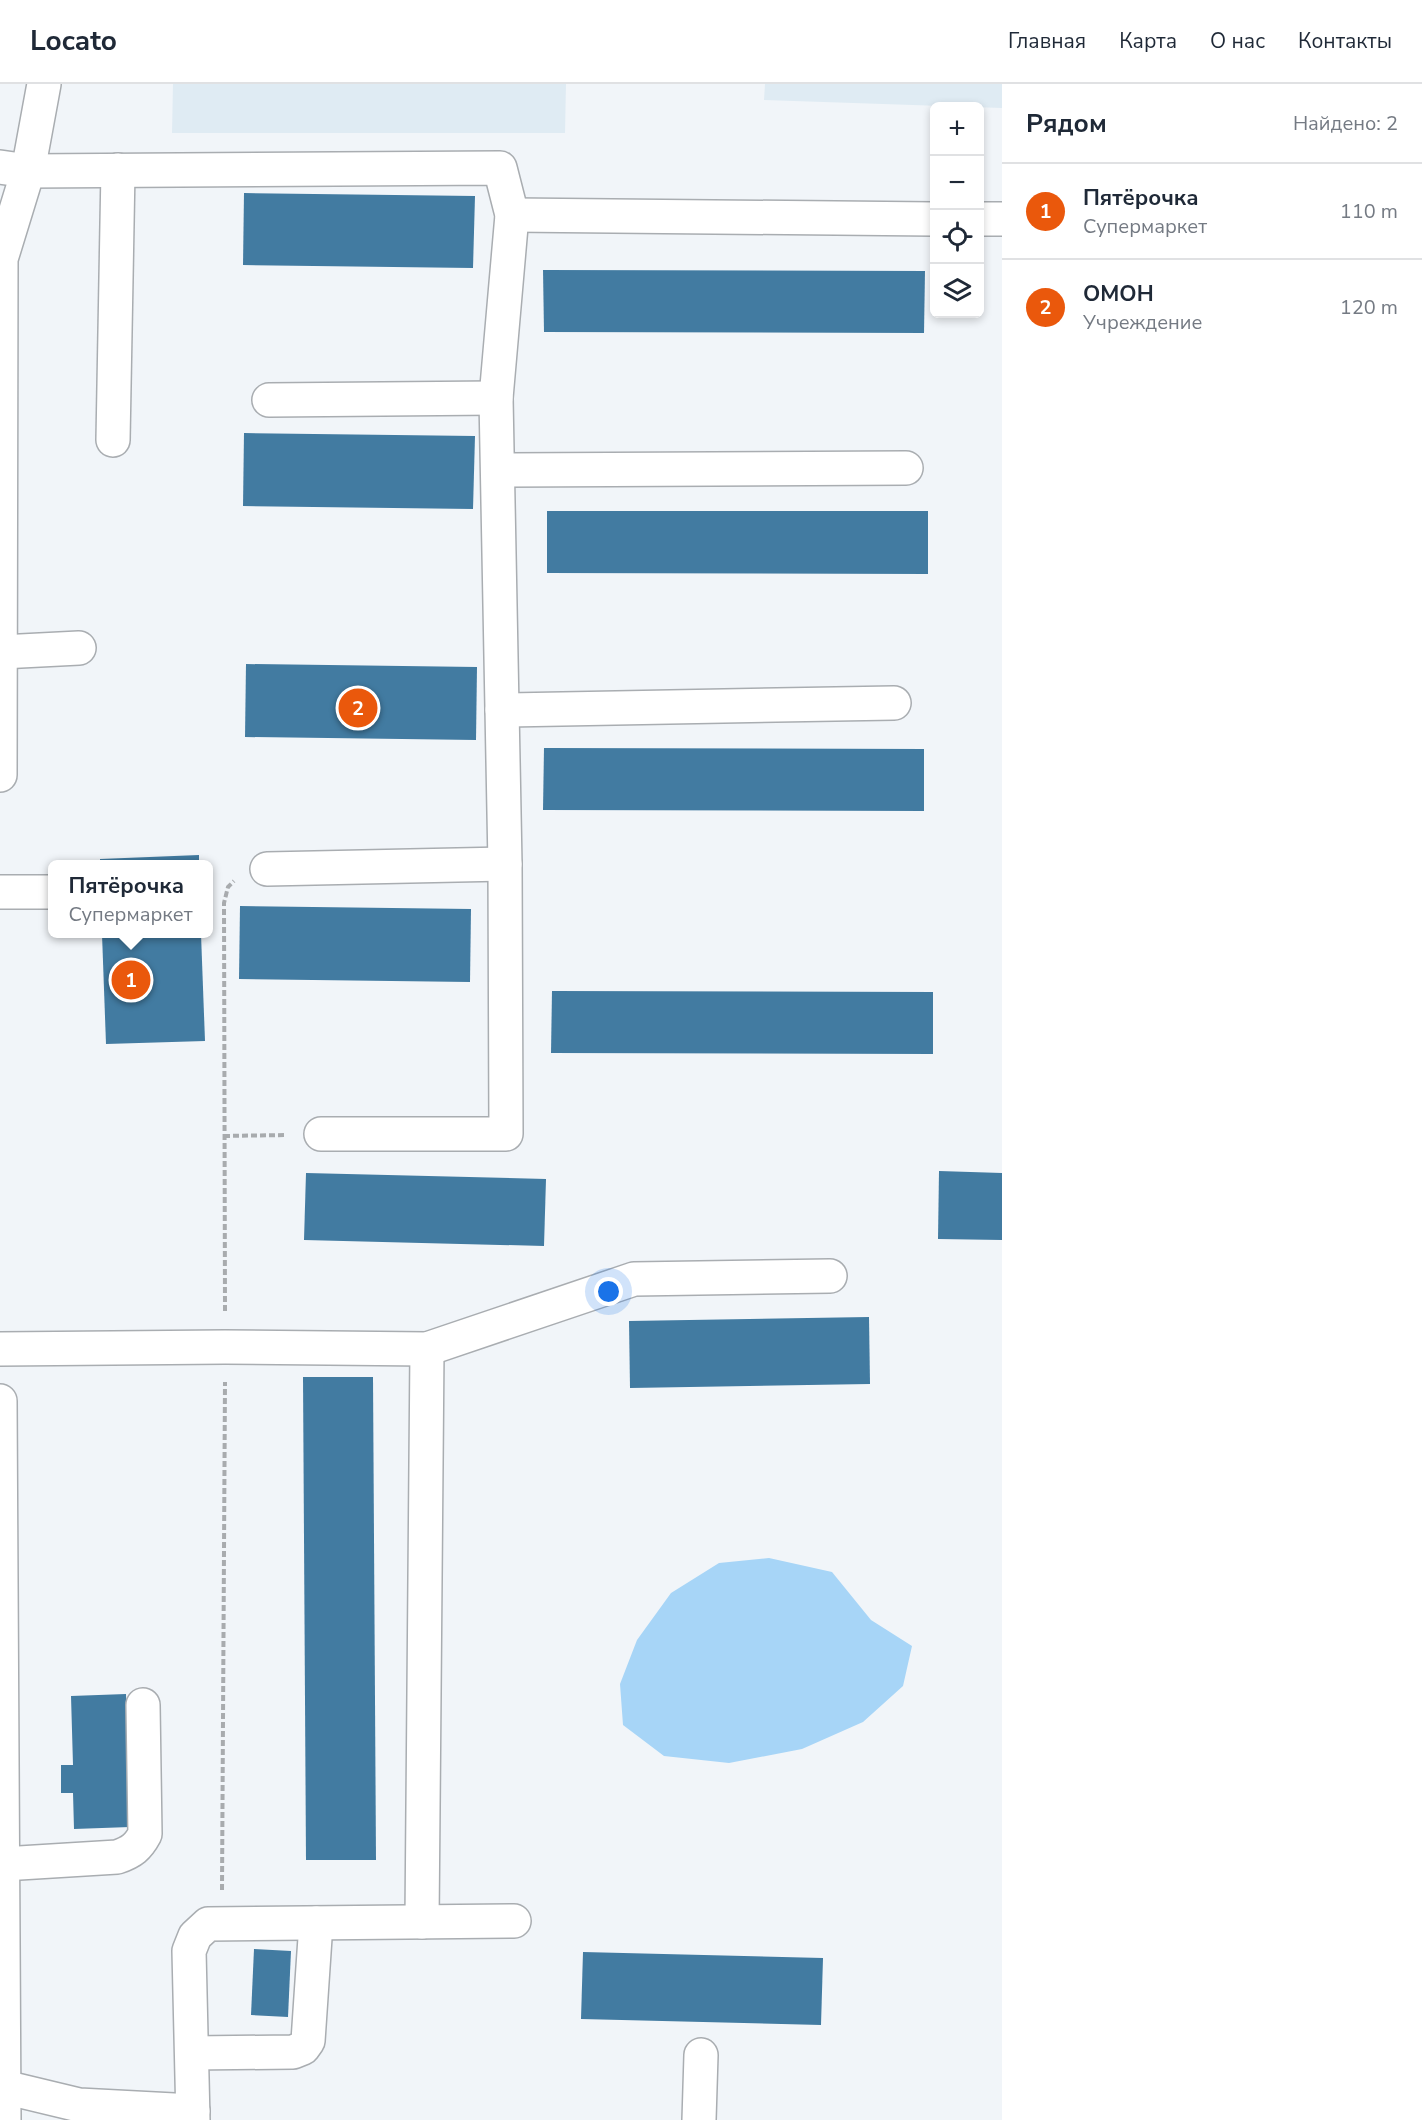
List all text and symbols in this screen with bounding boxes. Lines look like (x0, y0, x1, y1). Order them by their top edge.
text: Locato (30, 22, 117, 60)
text: Главная (1008, 27, 1086, 55)
text: Карта (1119, 27, 1177, 55)
text: О нас (1210, 27, 1265, 55)
text: Контакты (1298, 27, 1392, 55)
map controls (930, 102, 984, 318)
button: + (930, 102, 984, 156)
text: Рядом (1026, 106, 1107, 141)
text: Найдено: 2 (1293, 110, 1398, 137)
button: − (930, 156, 984, 210)
text: Пятёрочка (1083, 183, 1199, 213)
text: 1 (1040, 198, 1052, 225)
text: 110 m (1340, 198, 1398, 225)
button: locate (930, 210, 984, 264)
text: Супермаркет (1083, 213, 1207, 240)
button: layers (930, 264, 984, 318)
text: ОМОН (1083, 279, 1154, 309)
text: 2 (1040, 294, 1052, 321)
text: 120 m (1340, 294, 1398, 321)
text: Учреждение (1083, 309, 1202, 336)
pin: 2 (338, 686, 378, 730)
popup (48, 860, 213, 938)
text: Пятёрочка (68, 871, 184, 901)
text: Супермаркет (68, 901, 193, 928)
pin: 1 (112, 958, 150, 1002)
your location (594, 1277, 623, 1306)

